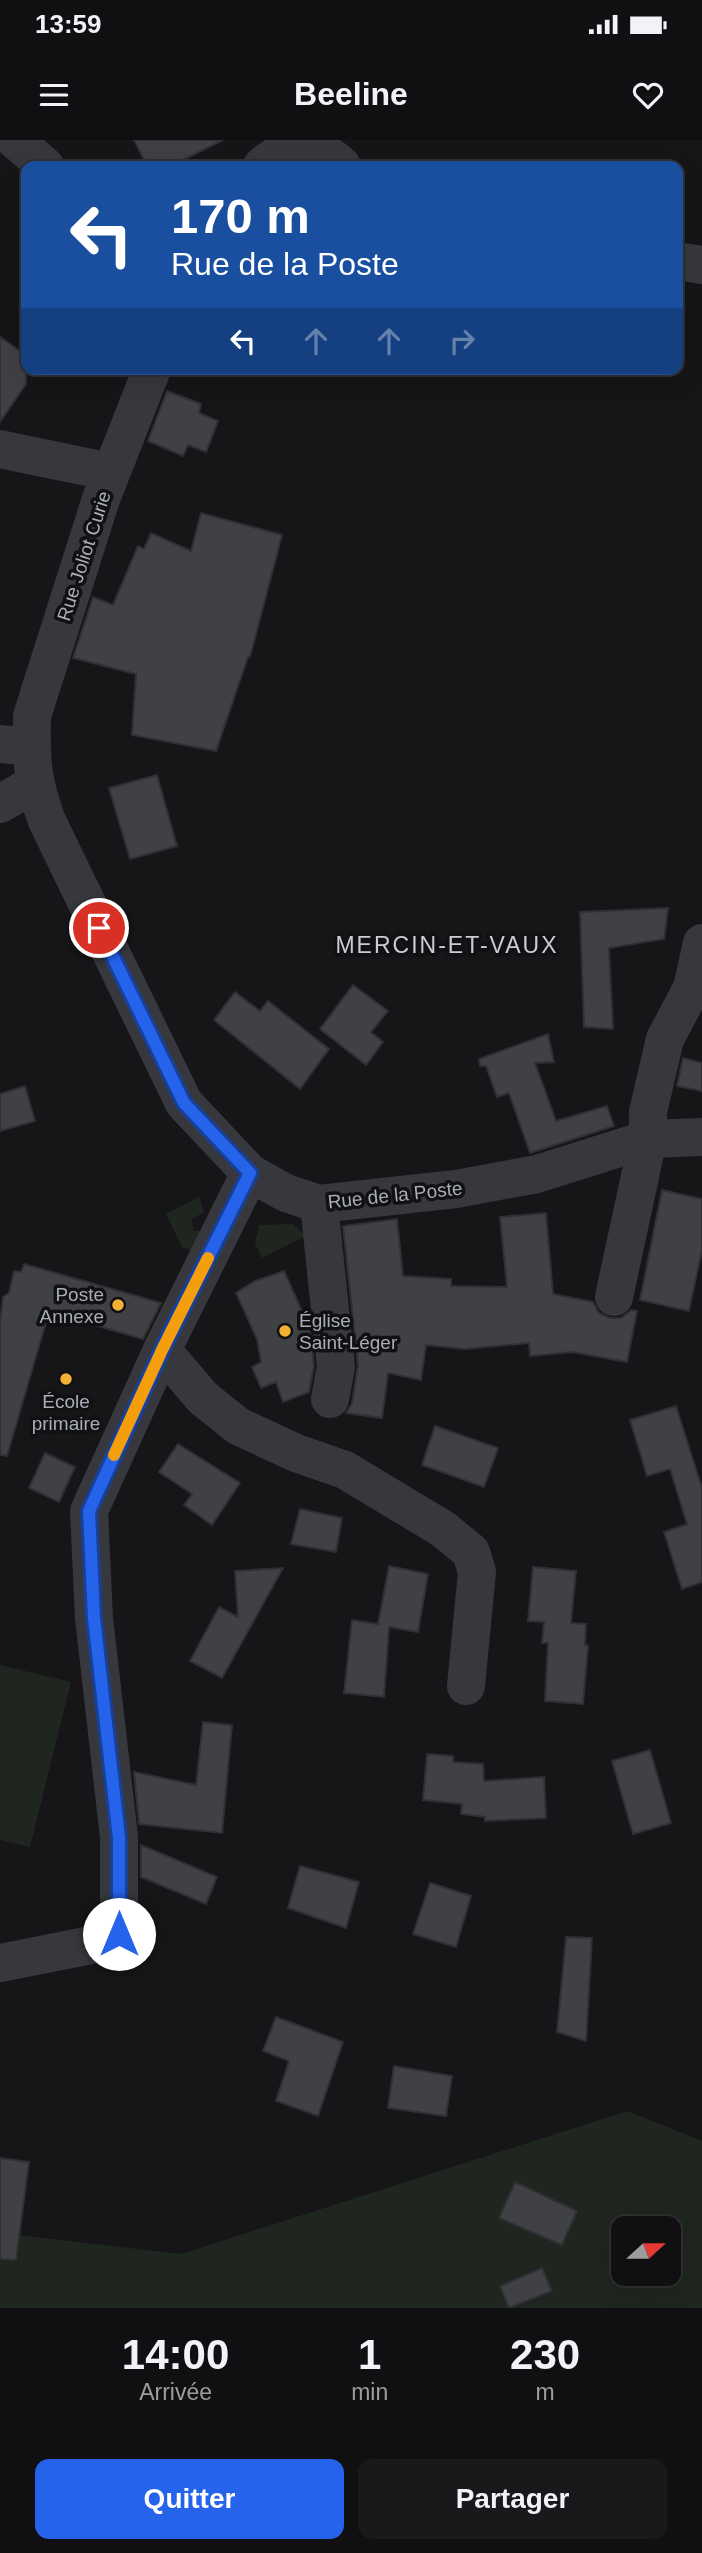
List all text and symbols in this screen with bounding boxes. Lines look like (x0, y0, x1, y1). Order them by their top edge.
text: 13:59 (35, 9, 102, 39)
icon: menu (35, 76, 73, 114)
text: Beeline (294, 76, 408, 112)
icon: heart (629, 76, 667, 114)
icon: left (56, 189, 147, 280)
text: 170 m (171, 189, 310, 243)
text: Rue de la Poste (171, 246, 399, 282)
icon: left (224, 322, 262, 360)
icon: ahead (297, 322, 335, 360)
icon: ahead (370, 322, 408, 360)
icon: right (443, 322, 481, 360)
street label: Rue Joliot Curie (53, 488, 115, 624)
pin (69, 898, 129, 958)
icon: arrive (80, 909, 118, 947)
district label: MERCIN-ET-VAUX (335, 932, 559, 958)
street label: Rue de la Poste (327, 1177, 463, 1213)
place label: Poste Annexe (40, 1284, 104, 1327)
marker: Poste Annexe (110, 1297, 126, 1313)
place label: Église Saint-Léger (299, 1310, 398, 1353)
marker: Église Saint-Léger (277, 1323, 293, 1339)
marker: École primaire (58, 1371, 74, 1387)
place label: École primaire (32, 1391, 100, 1434)
position arrow (82, 1897, 156, 1971)
north arrow (611, 2216, 681, 2286)
map controls (611, 2216, 681, 2286)
text: 14:00 (122, 2331, 229, 2378)
text: 1 (358, 2331, 381, 2378)
text: 230 (510, 2331, 580, 2378)
text: Arrivée (139, 2379, 212, 2405)
text: min (351, 2379, 388, 2405)
text: m (536, 2379, 555, 2405)
button: Quitter (35, 2459, 344, 2539)
button: Partager (358, 2459, 667, 2539)

